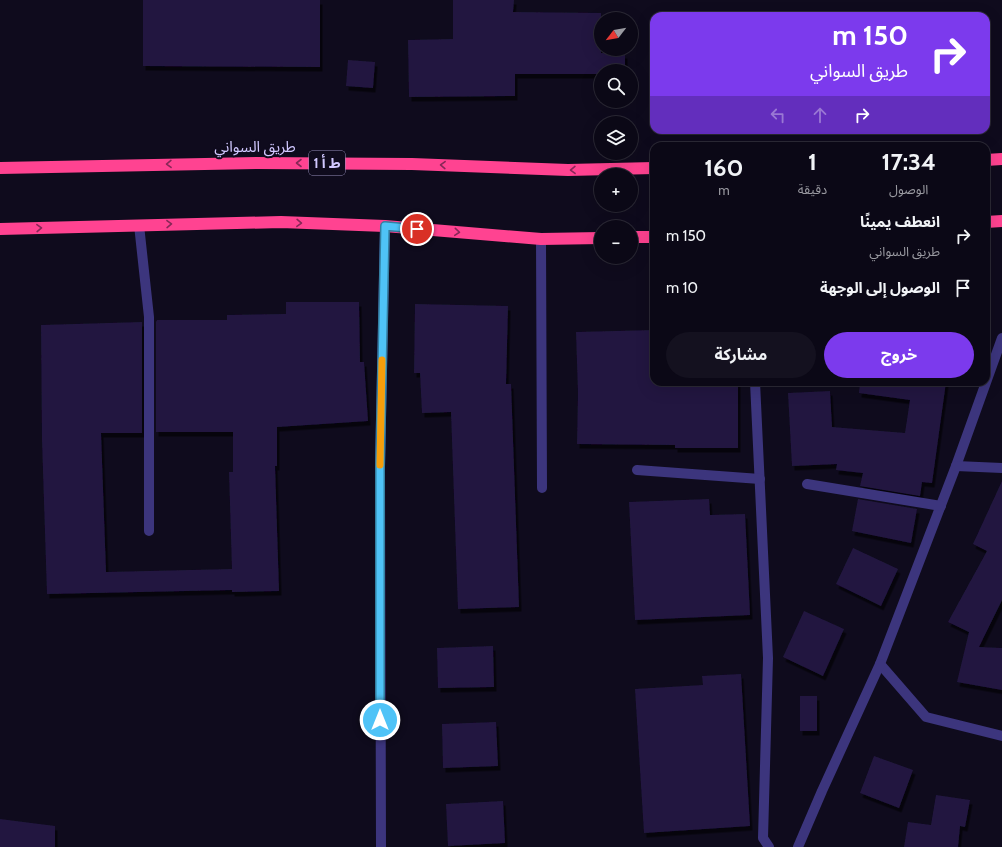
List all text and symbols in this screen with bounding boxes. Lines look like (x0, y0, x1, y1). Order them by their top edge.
north arrow (594, 12, 638, 56)
map controls (594, 12, 638, 264)
text: 150 m (832, 18, 908, 52)
icon: right (922, 28, 974, 80)
text: طريق السواني (810, 60, 908, 82)
button: search (594, 64, 638, 108)
icon: left (767, 104, 789, 126)
icon: ahead (809, 104, 831, 126)
icon: right (851, 104, 873, 126)
button: layers (594, 116, 638, 160)
street label: طريق السواني (214, 138, 296, 158)
text: 1 (808, 147, 817, 176)
text: 17:34 (882, 147, 936, 176)
road number: ط أ 1 (309, 151, 345, 175)
text: 160 (704, 153, 744, 182)
one-way arrow (296, 159, 302, 167)
one-way arrow (166, 160, 172, 169)
one-way arrow (440, 161, 446, 169)
one-way arrow (570, 166, 576, 174)
button: + (594, 168, 638, 212)
text: دقيقة (798, 181, 827, 197)
text: الوصول (889, 181, 928, 197)
text: m (718, 182, 730, 198)
pin (400, 212, 434, 246)
text: انعطف يمينًا (860, 213, 940, 231)
one-way arrow (296, 218, 302, 227)
icon: arrive (406, 218, 428, 240)
one-way arrow (166, 220, 172, 228)
button: − (594, 220, 638, 264)
one-way arrow (36, 224, 42, 232)
icon: right (952, 225, 974, 247)
one-way arrow (454, 227, 460, 236)
text: 150 m (666, 227, 706, 245)
text: طريق السواني (869, 243, 940, 259)
icon: arrive (952, 277, 974, 299)
text: 10 m (666, 279, 698, 297)
text: الوصول إلى الوجهة (820, 279, 940, 297)
button: مشاركة (666, 332, 816, 378)
button: خروج (824, 332, 974, 378)
position arrow (359, 699, 401, 741)

